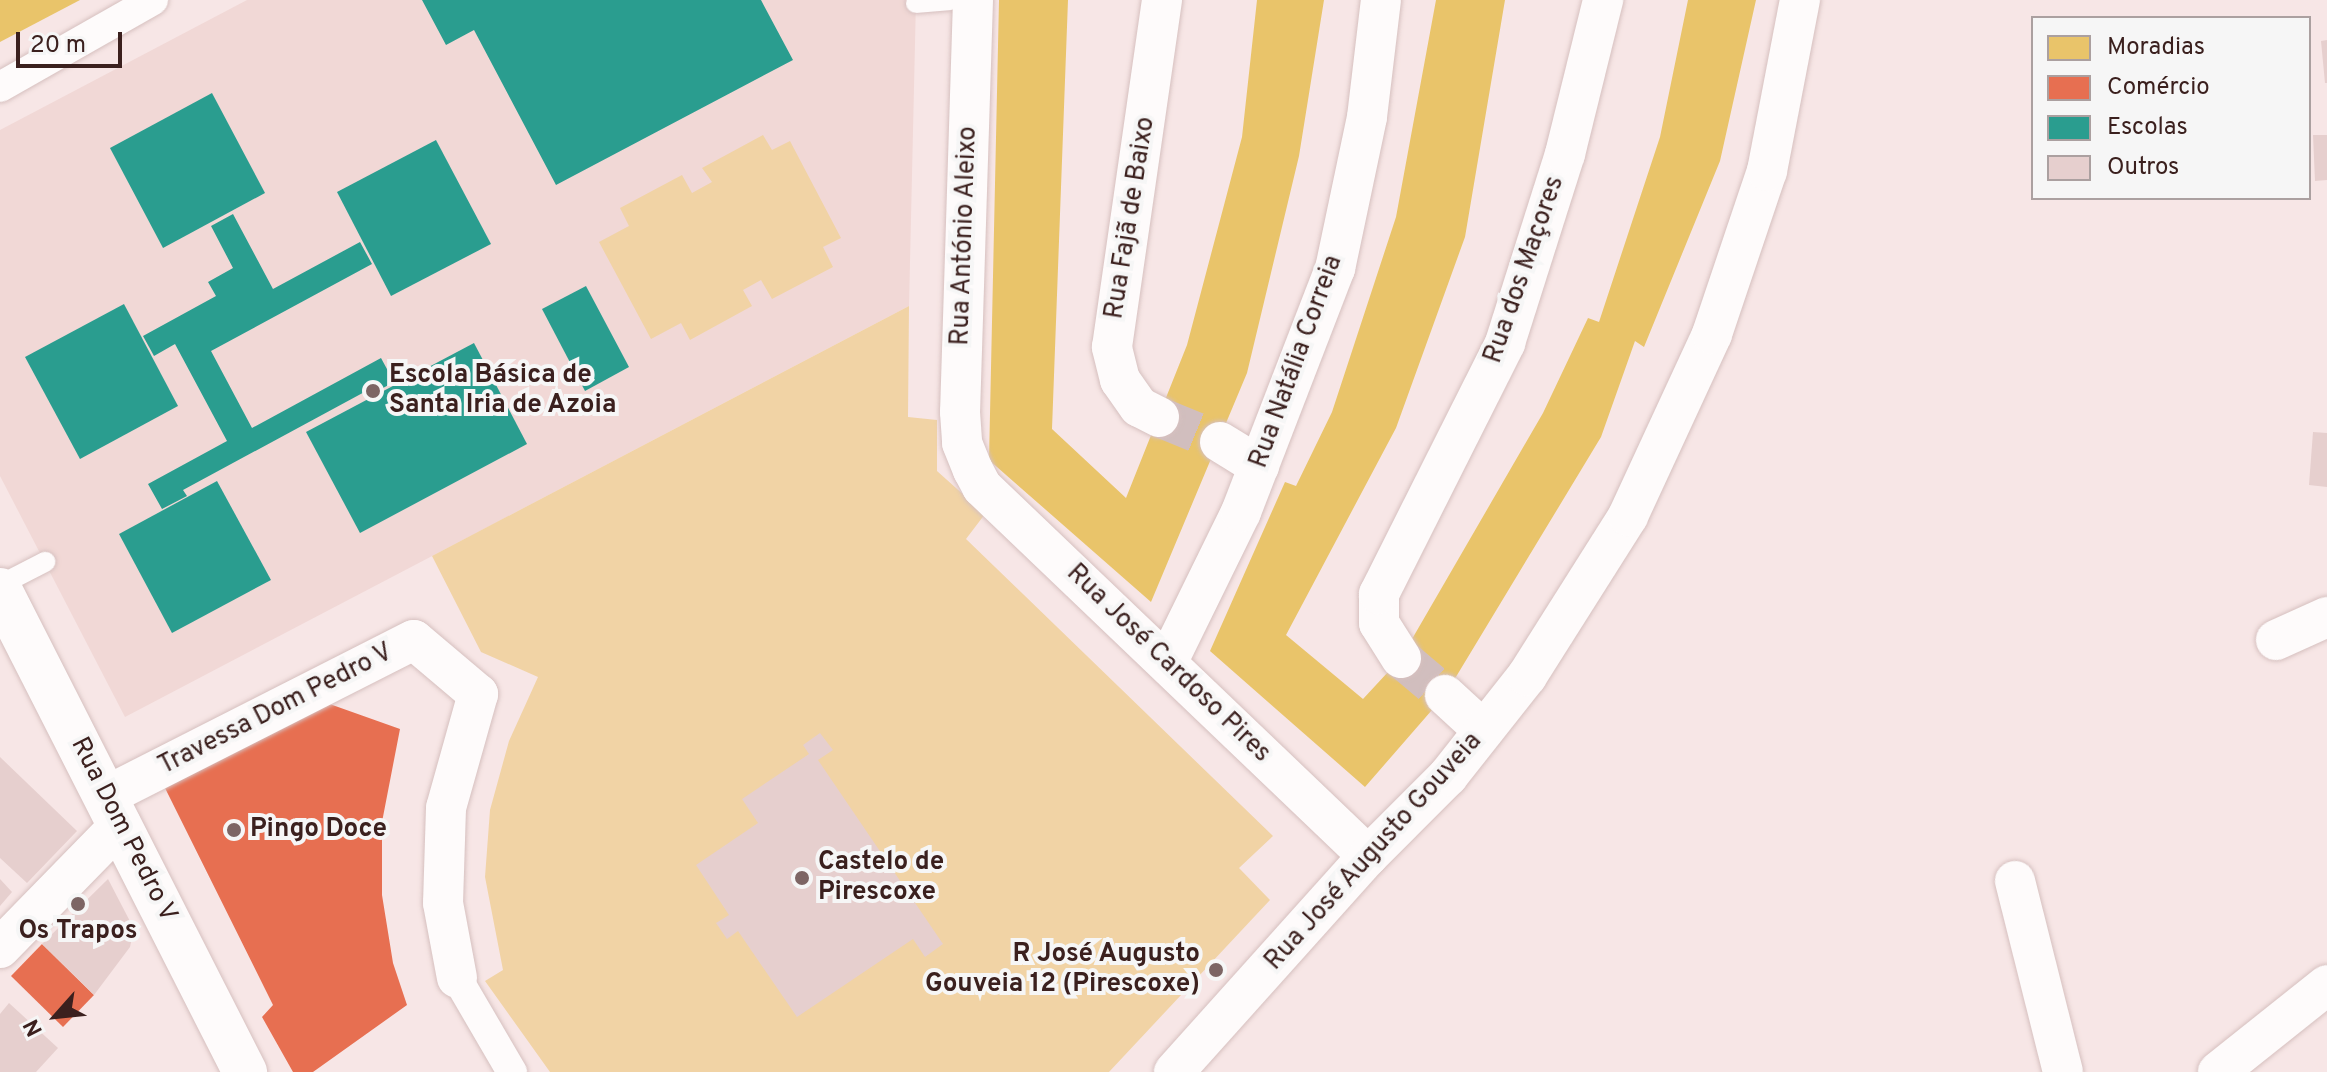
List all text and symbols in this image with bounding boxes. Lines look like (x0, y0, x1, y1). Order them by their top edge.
scale bar (20, 16, 126, 66)
legend (2031, 16, 2311, 200)
text: 20 m (30, 31, 86, 61)
text: Moradias (2107, 33, 2205, 63)
text: Comércio (2107, 73, 2210, 103)
text: Escolas (2107, 113, 2188, 143)
street label: Rua Fajã de Baixo (1100, 115, 1162, 321)
street label: Rua António Aleixo (946, 125, 984, 347)
text: Outros (2107, 153, 2179, 183)
street label: Rua dos Maçores (1478, 172, 1572, 368)
street label: Rua Natália Correia (1244, 251, 1350, 473)
place label: Escola Básica de Santa Iria de Azoia (389, 360, 617, 422)
marker: Escola Básica de Santa Iria de Azoia (364, 382, 382, 400)
street label: Rua José Cardoso Pires (1059, 558, 1277, 770)
street label: Travessa Dom Pedro V (153, 637, 399, 783)
street label: Rua José Augusto Gouveia (1259, 726, 1489, 978)
street label: Rua Dom Pedro V (63, 732, 183, 928)
place label: Pingo Doce (250, 814, 387, 846)
marker: Pingo Doce (225, 821, 243, 839)
place label: Castelo de Pirescoxe (818, 847, 944, 908)
marker: Castelo de Pirescoxe (793, 869, 811, 887)
marker: Os Trapos (69, 895, 87, 913)
place label: Os Trapos (18, 916, 138, 948)
place label: R José Augusto Gouveia 12 (Pirescoxe) (925, 939, 1200, 1000)
marker: R José Augusto Gouveia 12 (Pirescoxe) (1207, 961, 1225, 979)
north arrow (16, 976, 96, 1056)
text: N (19, 1014, 50, 1040)

